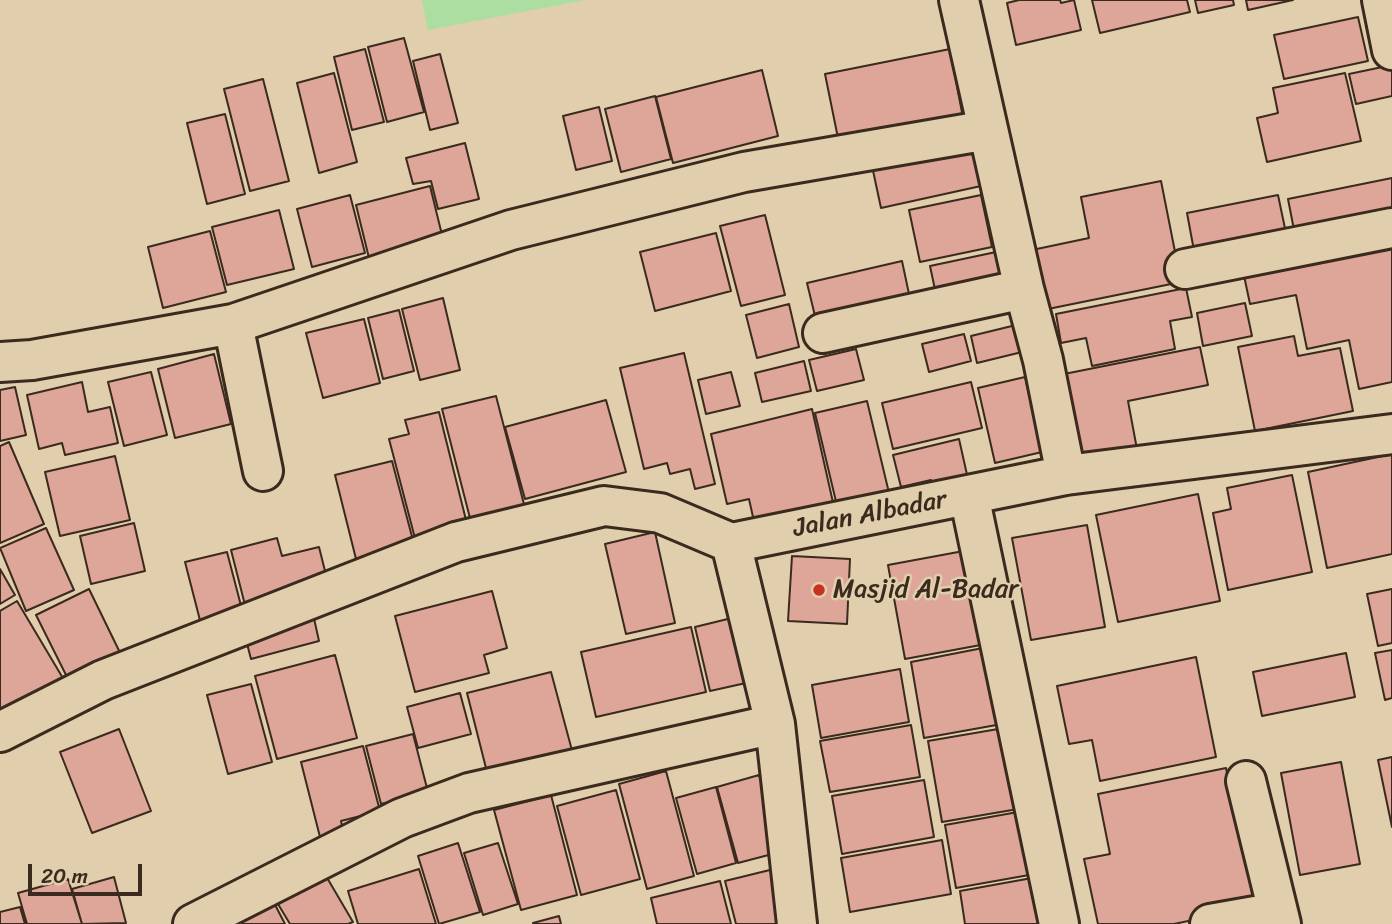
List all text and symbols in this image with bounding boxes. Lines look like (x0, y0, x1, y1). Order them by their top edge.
street label: Jalan Albadar (791, 485, 949, 545)
place label: Masjid Al-Badar (833, 574, 1019, 606)
marker: Masjid Al-Badar (811, 582, 827, 598)
scale bar (32, 850, 145, 894)
text: 20 m (41, 857, 88, 895)

